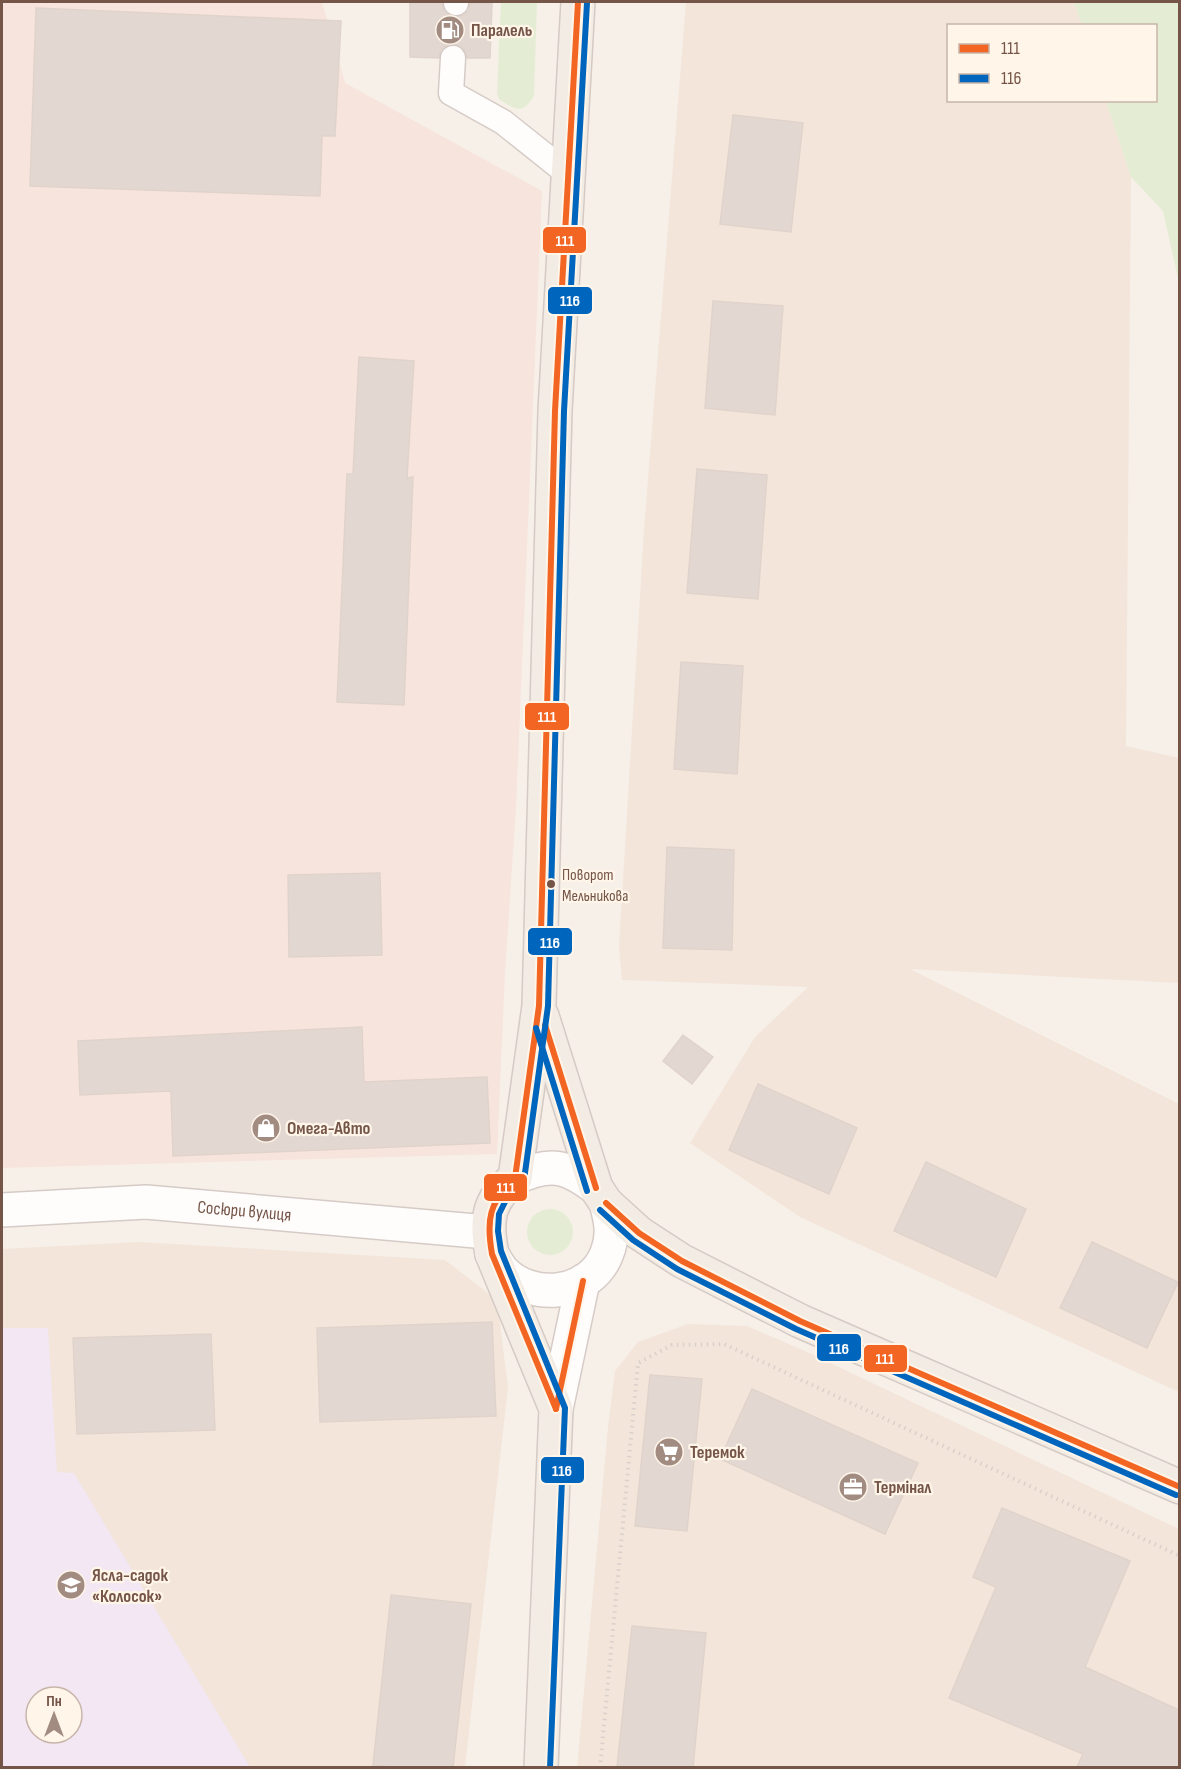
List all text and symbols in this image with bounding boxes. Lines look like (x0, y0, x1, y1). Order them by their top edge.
fuel station icon: Паралель (434, 14, 466, 46)
place label: Паралель (471, 20, 532, 41)
legend (947, 24, 1157, 102)
text: 111 (1001, 38, 1021, 59)
text: 116 (1001, 68, 1022, 89)
line badge: 111 (542, 226, 587, 254)
text: 111 (556, 232, 575, 251)
line badge: 116 (547, 286, 593, 315)
text: 116 (560, 292, 580, 311)
line badge: 111 (524, 702, 570, 731)
text: 111 (538, 708, 557, 727)
place label: Поворот Мельникова (562, 866, 628, 906)
marker: Поворот Мельникова (545, 878, 557, 890)
line badge: 116 (527, 927, 573, 956)
text: 116 (540, 934, 560, 953)
shop icon: Омега-Авто (250, 1112, 282, 1144)
place label: Омега-Авто (287, 1118, 371, 1139)
line badge: 111 (483, 1173, 528, 1202)
text: 111 (497, 1179, 516, 1198)
street label: Сосюри вулиця (197, 1196, 292, 1225)
line badge: 116 (816, 1333, 862, 1362)
text: 116 (829, 1340, 849, 1359)
line badge: 111 (863, 1344, 908, 1373)
text: 111 (876, 1350, 895, 1369)
supermarket icon: Теремок (653, 1436, 685, 1468)
place label: Теремок (690, 1442, 745, 1463)
line badge: 116 (540, 1456, 585, 1484)
text: 116 (552, 1462, 572, 1481)
office icon: Термінал (837, 1471, 869, 1503)
place label: Термінал (874, 1477, 932, 1498)
place label: Ясла-садок «Колосок» (92, 1565, 168, 1607)
school or university icon: Ясла-садок «Колосок» (55, 1569, 87, 1601)
north arrow (24, 1685, 84, 1745)
text: Пн (46, 1692, 62, 1711)

